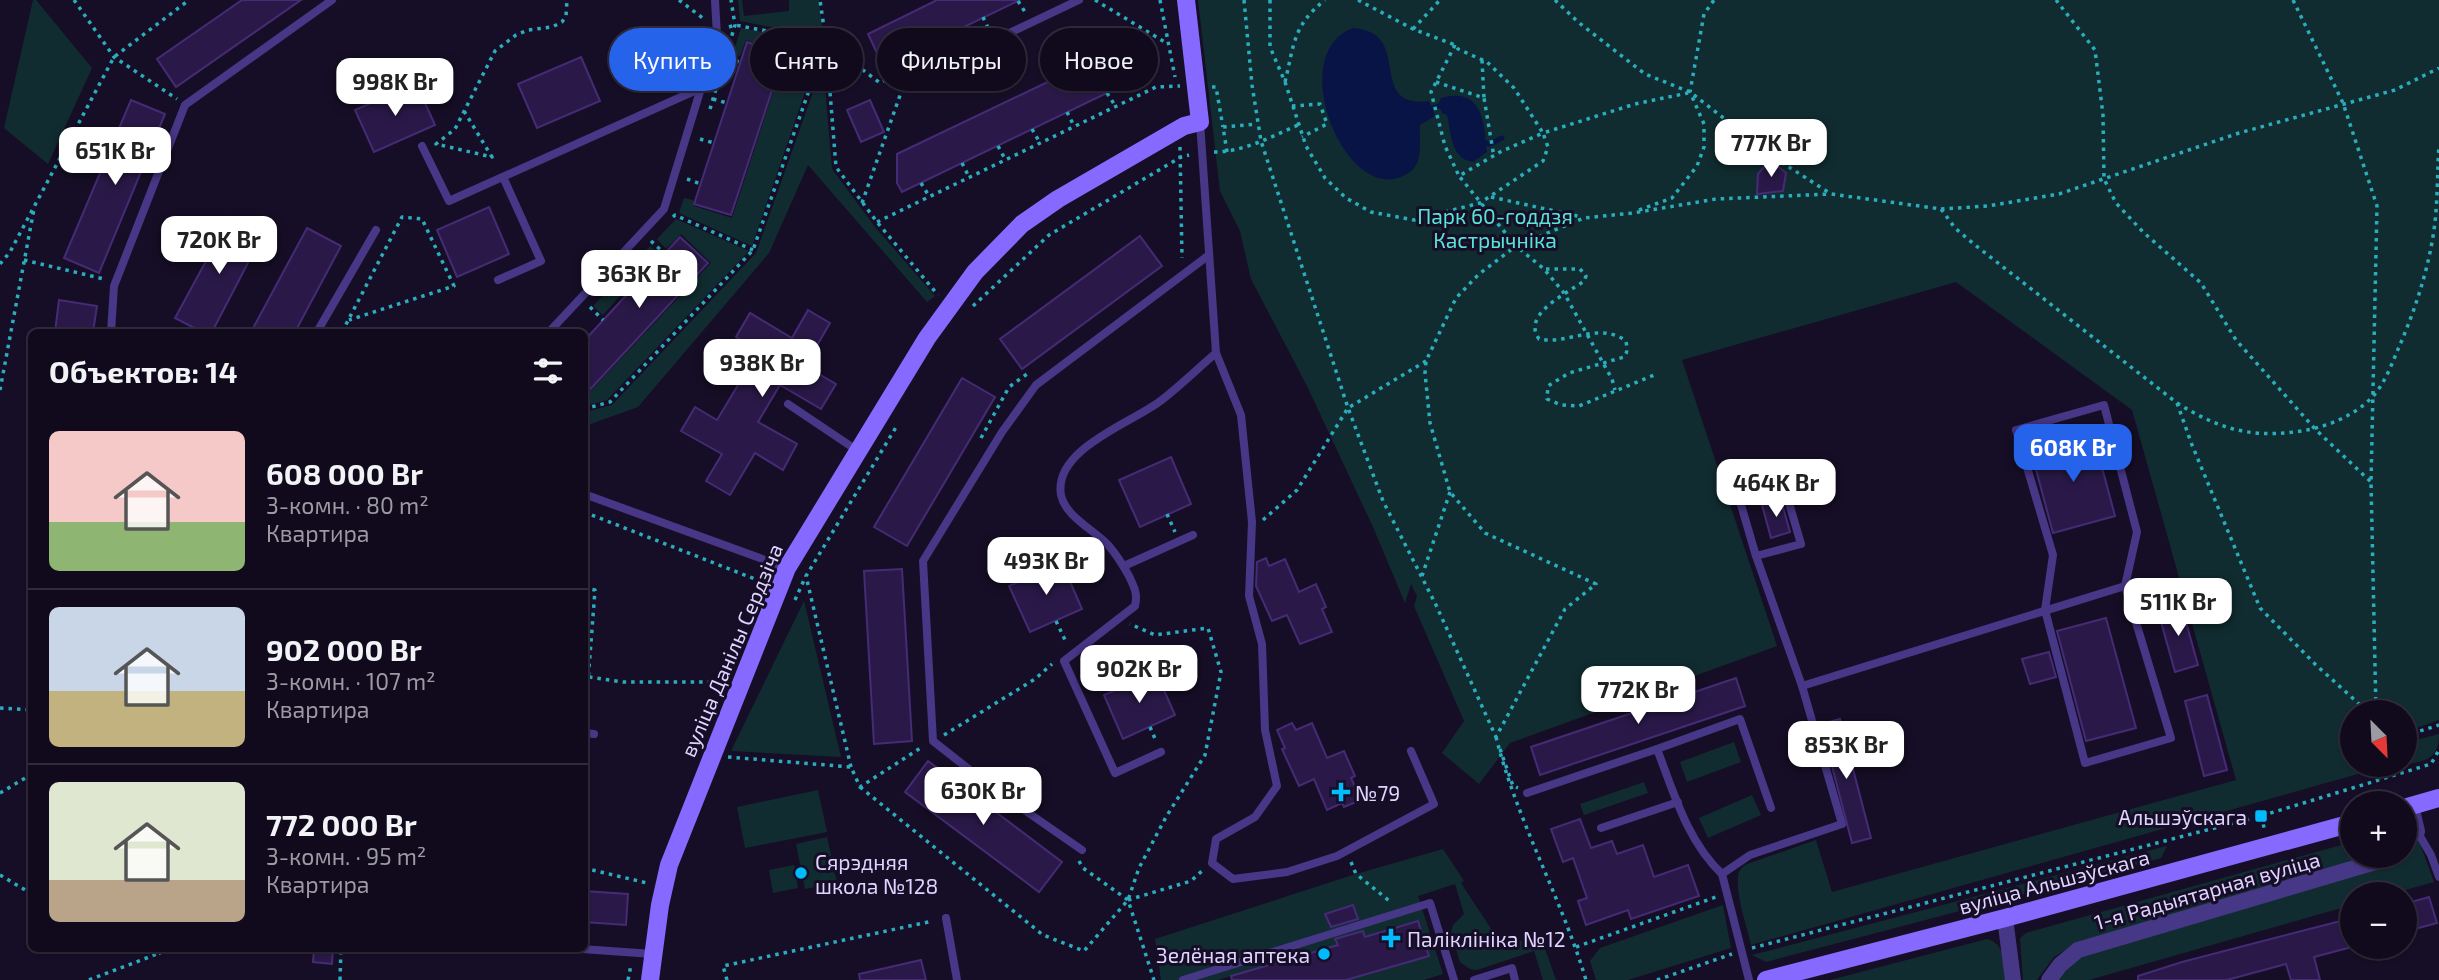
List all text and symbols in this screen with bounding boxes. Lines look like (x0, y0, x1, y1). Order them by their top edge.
chip: Купить (609, 28, 736, 91)
chip: Снять (750, 28, 863, 91)
chip: Фильтры (877, 28, 1026, 91)
chip: Новое (1040, 28, 1158, 91)
pin: 998K Br (330, 58, 460, 118)
text: 998K Br (352, 67, 438, 95)
pin: 777K Br (1706, 120, 1836, 179)
pin: 651K Br (50, 128, 180, 187)
text: 777K Br (1731, 128, 1811, 156)
text: 651K Br (75, 136, 155, 164)
park label: Парк 60-годдзя Кастрычніка (1417, 203, 1573, 252)
pin: 720K Br (154, 216, 284, 276)
text: 720K Br (177, 225, 261, 253)
pin: 363K Br (574, 250, 704, 310)
text: 363K Br (597, 259, 681, 287)
pin: 938K Br (697, 340, 827, 399)
text: 938K Br (720, 348, 804, 376)
icon: filters (529, 352, 567, 390)
text: Объектов: 14 (49, 353, 238, 389)
pin: 608K Br (2008, 424, 2138, 484)
text: 608K Br (2030, 433, 2116, 461)
text: 608 000 Br (266, 455, 423, 491)
icon: home (105, 459, 189, 543)
pin: 464K Br (1711, 460, 1841, 519)
text: 464K Br (1733, 468, 1819, 496)
text: 3-комн. · 80 m² (266, 491, 429, 519)
text: Квартира (266, 519, 370, 547)
pin: 493K Br (981, 538, 1111, 597)
street label: вуліца Данілы Сердзіча (675, 540, 788, 761)
text: 493K Br (1003, 546, 1089, 574)
pin: 511K Br (2113, 578, 2243, 638)
text: 511K Br (2140, 587, 2216, 615)
text: 902 000 Br (266, 631, 422, 667)
icon: home (105, 635, 189, 719)
pin: 902K Br (1074, 646, 1204, 705)
text: 902K Br (1096, 654, 1182, 682)
pin: 772K Br (1573, 666, 1703, 726)
text: 3-комн. · 107 m² (266, 667, 436, 695)
text: 772K Br (1597, 675, 1679, 703)
text: Квартира (266, 695, 370, 723)
north arrow (2340, 700, 2417, 777)
map controls (2340, 700, 2417, 959)
pin: 853K Br (1781, 722, 1911, 781)
text: 853K Br (1804, 730, 1888, 758)
pin: 630K Br (918, 768, 1048, 827)
text: 630K Br (941, 776, 1026, 804)
place label: №79 (1355, 780, 1400, 805)
marker: №79 (1333, 784, 1349, 800)
button: + (2340, 791, 2417, 868)
place label: Альшэўскага (2118, 804, 2247, 830)
text: 772 000 Br (266, 806, 417, 842)
marker: Альшэўскага (2253, 808, 2269, 824)
icon: home (105, 810, 189, 894)
text: 3-комн. · 95 m² (266, 842, 426, 870)
street label: вуліца Альшэўскага (1956, 844, 2152, 919)
street label: 1-я Радыятарная вуліца (2091, 846, 2323, 935)
place label: Сярэдняя школа №128 (815, 849, 938, 898)
marker: Сярэдняя школа №128 (793, 865, 809, 881)
text: Квартира (266, 870, 370, 898)
button: − (2340, 882, 2417, 959)
place label: Паліклініка №12 (1407, 926, 1566, 951)
marker: Паліклініка №12 (1381, 928, 1401, 948)
place label: Зелёная аптека (1156, 942, 1310, 967)
marker: Зелёная аптека (1316, 946, 1332, 962)

